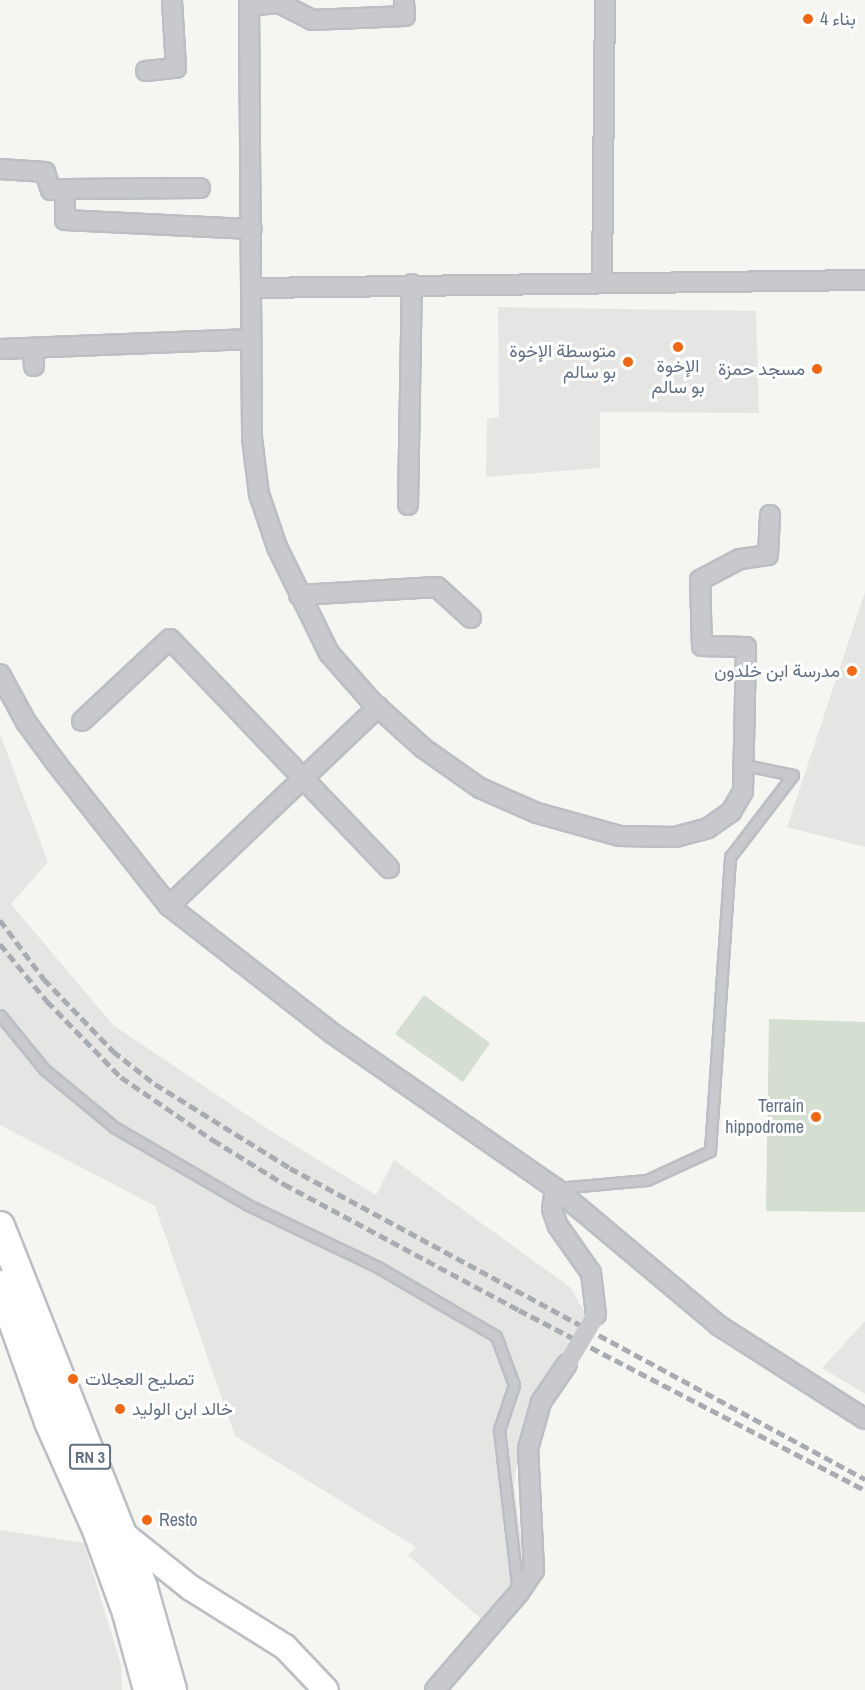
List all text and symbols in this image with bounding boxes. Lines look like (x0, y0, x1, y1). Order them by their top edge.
place label: بناء 4 (820, 8, 856, 30)
marker: بناء 4 (801, 12, 815, 26)
marker: الإخوة بو سالم (671, 340, 685, 354)
place label: متوسطة الإخوة بو سالم (509, 341, 616, 384)
marker: متوسطة الإخوة بو سالم (621, 355, 635, 369)
place label: الإخوة بو سالم (652, 356, 704, 398)
place label: مسجد حمزة (718, 358, 805, 380)
marker: مسجد حمزة (810, 362, 824, 376)
place label: مدرسة ابن خلدون (714, 660, 840, 682)
marker: مدرسة ابن خلدون (845, 664, 859, 678)
place label: Terrain hippodrome (725, 1096, 804, 1138)
marker: Terrain hippodrome (809, 1110, 823, 1124)
place label: تصليح العجلات (85, 1368, 194, 1390)
marker: تصليح العجلات (66, 1372, 80, 1386)
place label: خالد ابن الوليد (132, 1398, 233, 1420)
marker: خالد ابن الوليد (113, 1402, 127, 1416)
road number: RN 3 (69, 1444, 111, 1470)
place label: Resto (159, 1509, 198, 1531)
marker: Resto (140, 1513, 154, 1527)

